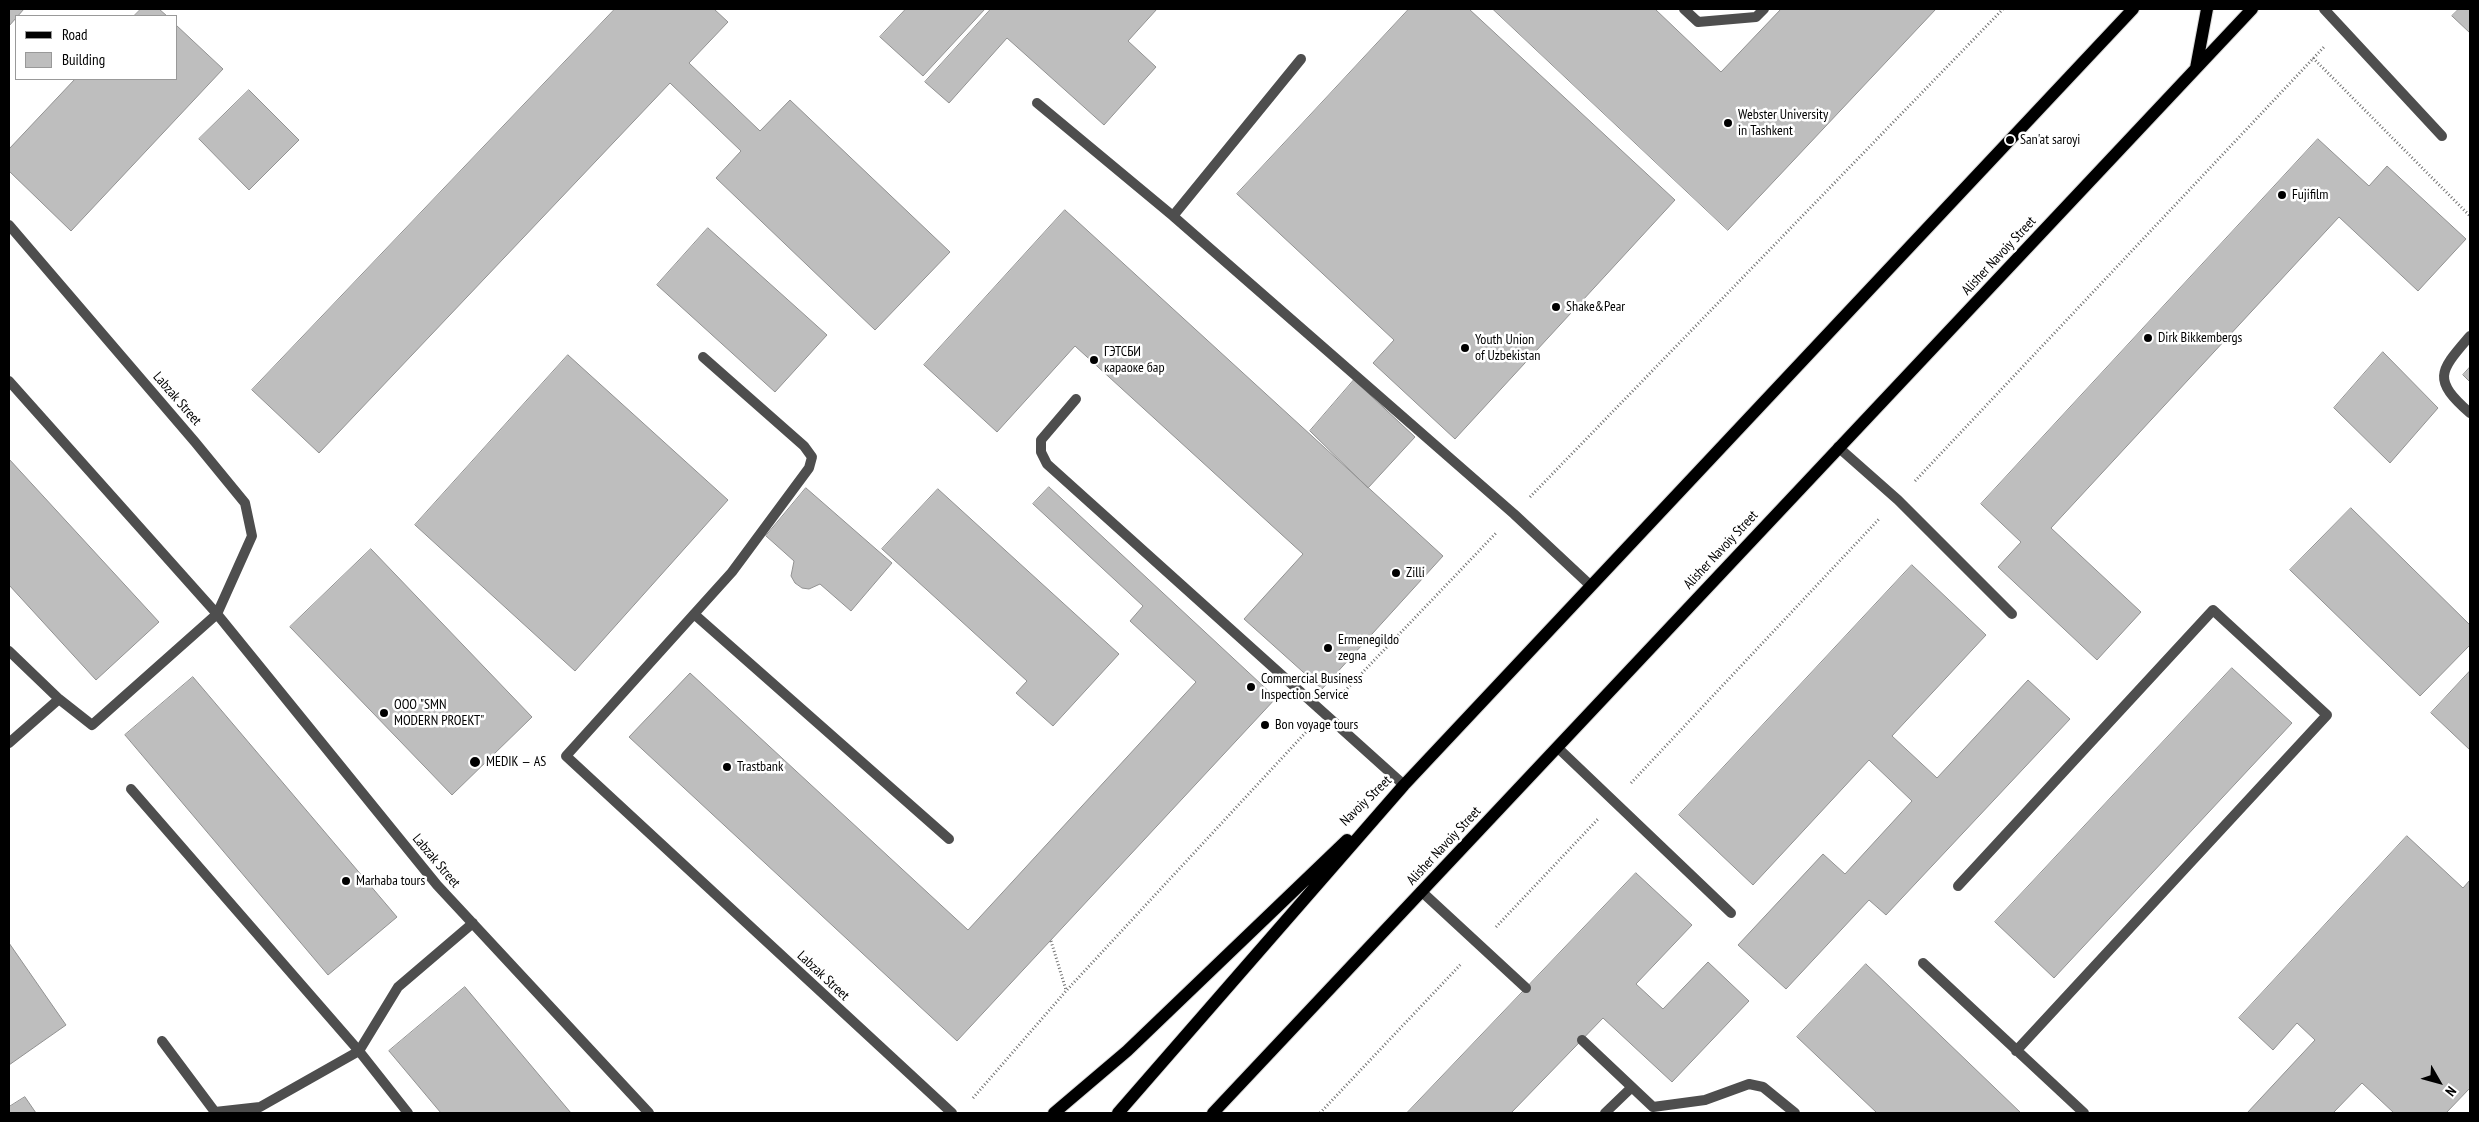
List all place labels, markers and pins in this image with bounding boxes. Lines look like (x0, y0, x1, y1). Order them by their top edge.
place label: Webster University in Tashkent (1738, 107, 1828, 140)
marker: Webster University in Tashkent (1722, 117, 1734, 129)
place label: San'at saroyi (2020, 132, 2080, 148)
marker: San'at saroyi (2004, 134, 2016, 146)
place label: Fujifilm (2292, 187, 2328, 203)
marker: Fujifilm (2276, 189, 2288, 201)
place label: Shake&Pear (1566, 299, 1625, 315)
marker: Shake&Pear (1550, 301, 1562, 313)
place label: Dirk Bikkembergs (2158, 330, 2242, 346)
place label: Youth Union of Uzbekistan (1475, 332, 1540, 364)
marker: Dirk Bikkembergs (2142, 332, 2154, 344)
marker: Youth Union of Uzbekistan (1459, 342, 1471, 354)
place label: ГЭТСБИ караоке бар (1104, 344, 1165, 377)
marker: ГЭТСБИ караоке бар (1088, 354, 1100, 366)
place label: Zilli (1406, 565, 1425, 581)
marker: Zilli (1390, 567, 1402, 579)
place label: Ermenegildo zegna (1338, 632, 1399, 664)
marker: Ermenegildo zegna (1322, 642, 1334, 654)
place label: Commercial Business Inspection Service (1261, 671, 1363, 704)
marker: Commercial Business Inspection Service (1245, 681, 1257, 693)
place label: OOO "SMN MODERN PROEKT" (394, 697, 484, 730)
marker: OOO "SMN MODERN PROEKT" (378, 707, 390, 719)
place label: Bon voyage tours (1275, 717, 1358, 733)
marker: Bon voyage tours (1259, 719, 1271, 731)
place label: MEDIK — AS (486, 754, 546, 770)
marker: MEDIK — AS (468, 755, 482, 769)
place label: Trastbank (737, 759, 783, 775)
marker: Trastbank (721, 761, 733, 773)
place label: Marhaba tours (356, 873, 425, 889)
marker: Marhaba tours (340, 875, 352, 887)

